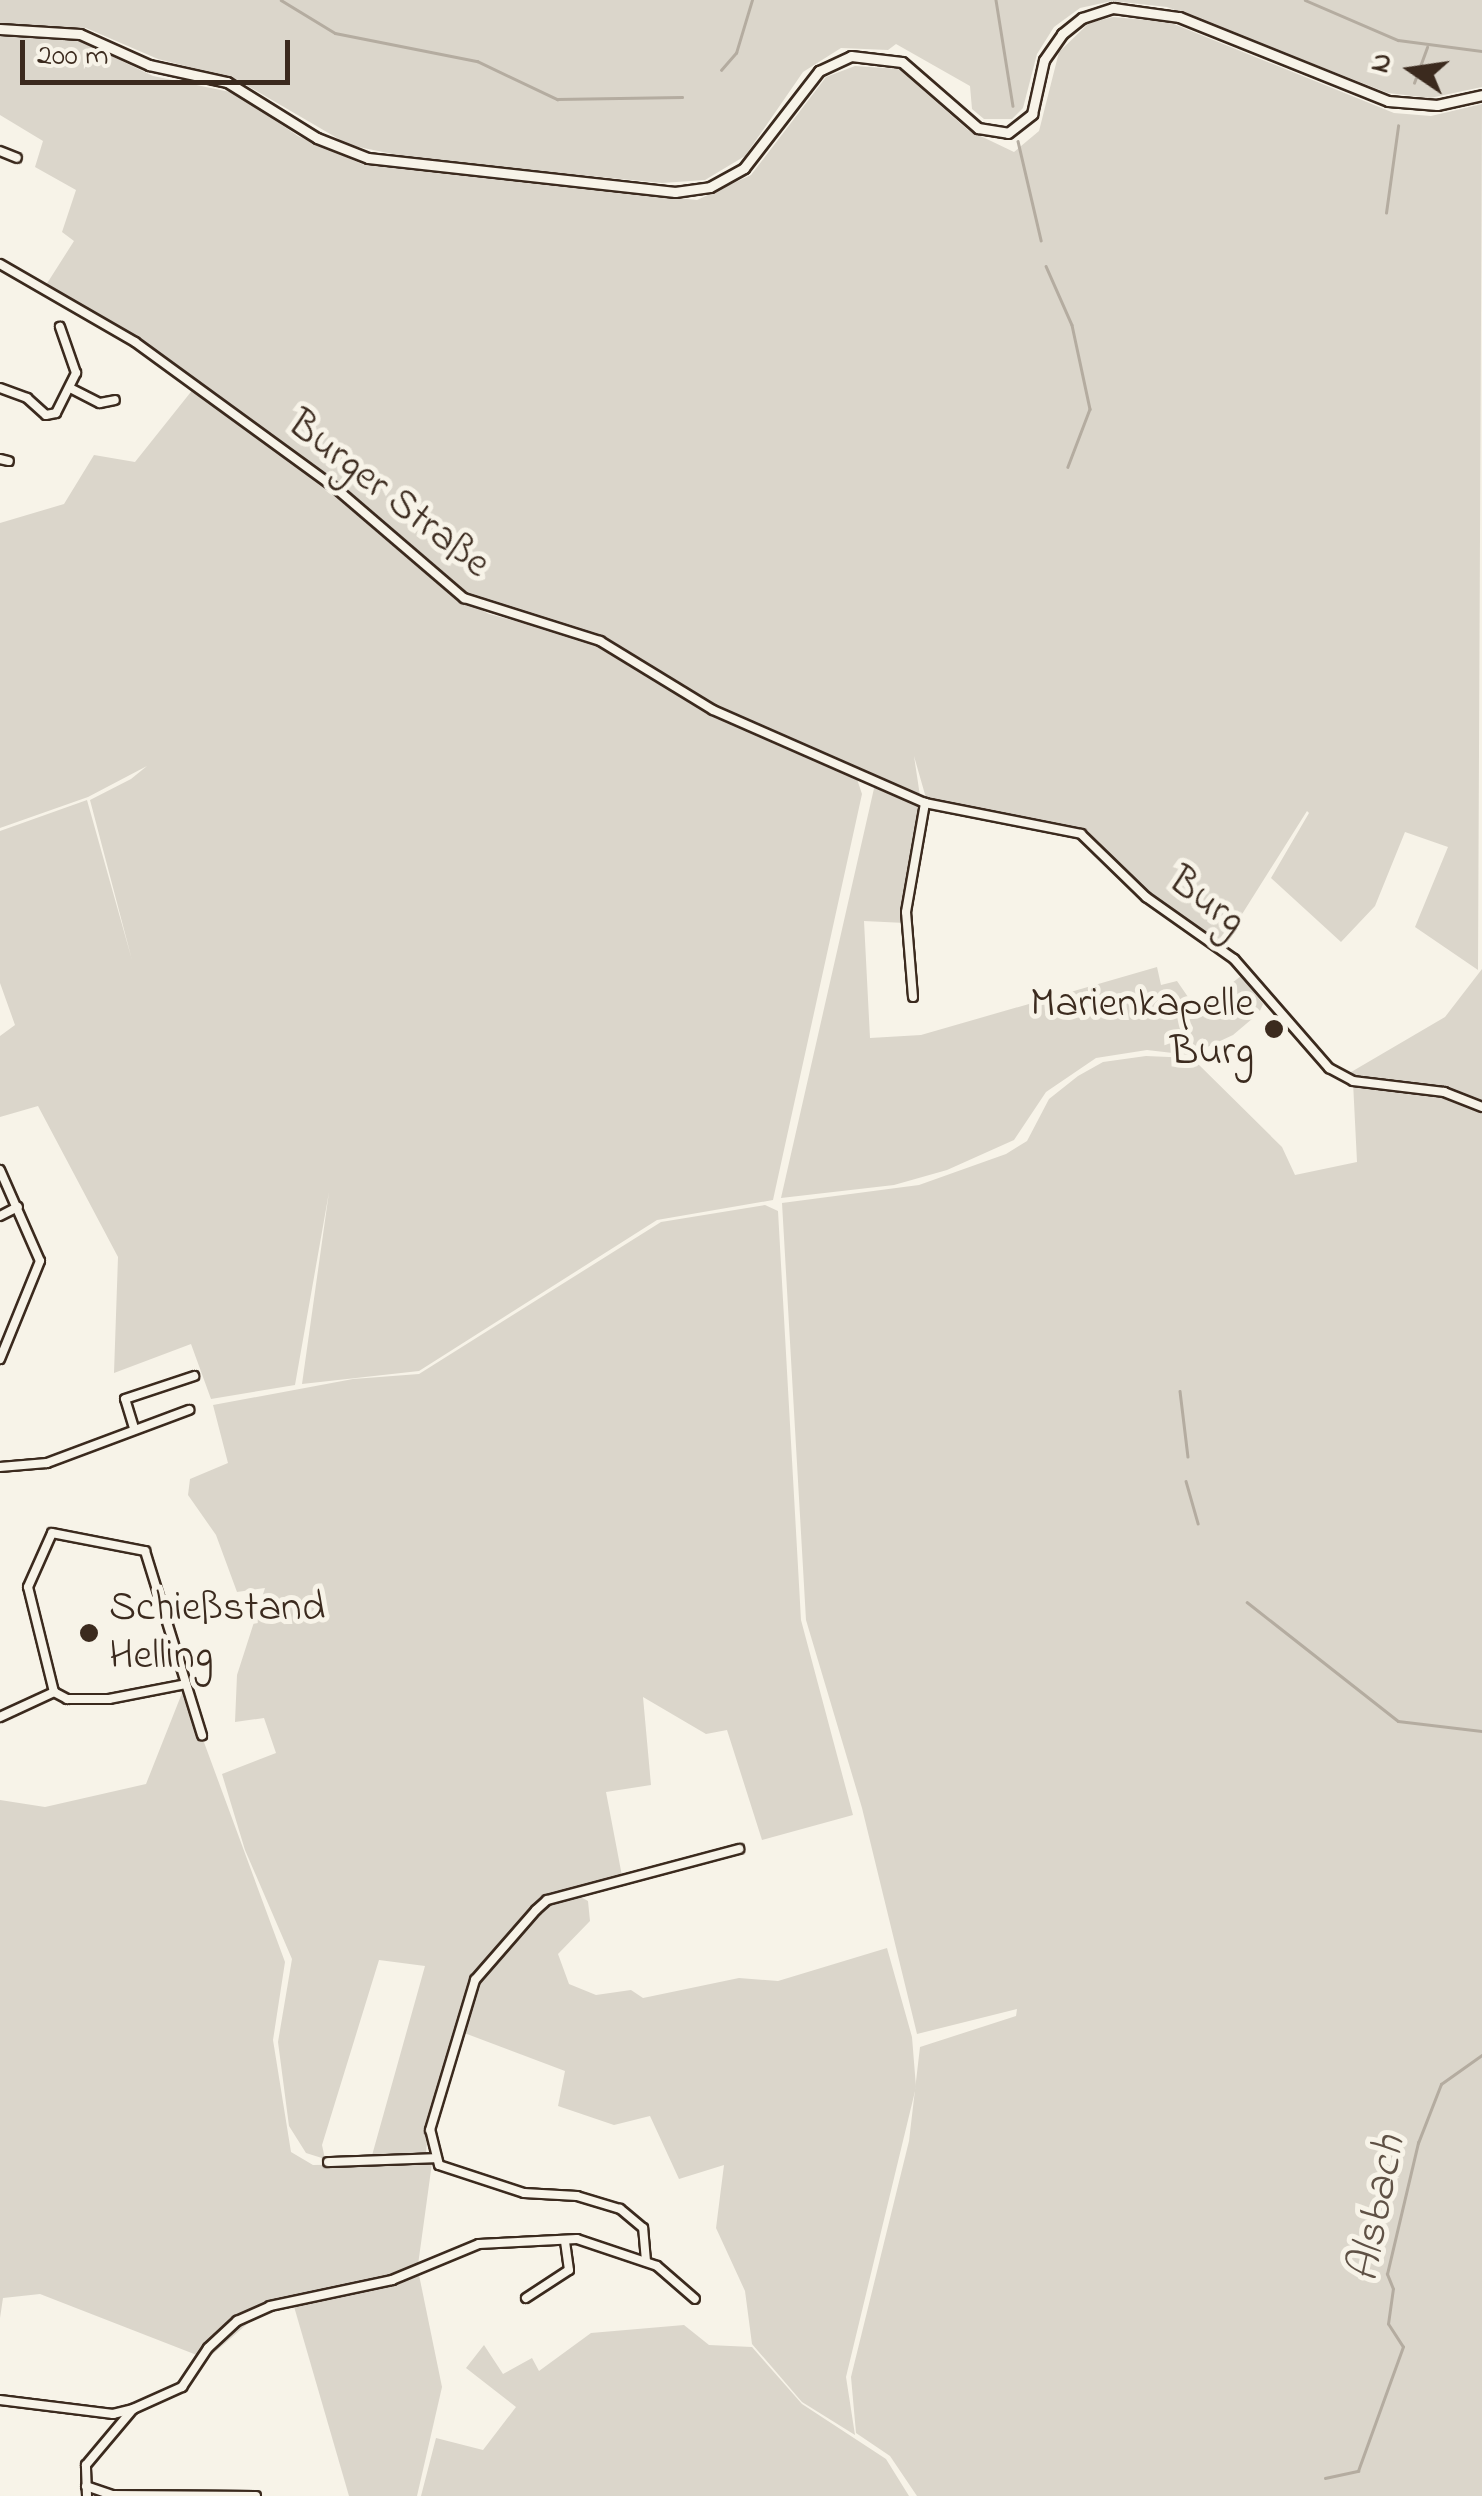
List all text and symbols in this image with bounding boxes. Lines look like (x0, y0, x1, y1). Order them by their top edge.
scale bar (25, 20, 295, 82)
north arrow (1362, 20, 1462, 120)
text: 200 m (37, 35, 109, 79)
text: N (1360, 49, 1404, 77)
street label: Burger Straße (276, 400, 500, 590)
street label: Burg (1157, 857, 1255, 947)
place label: Marienkapelle Burg (1030, 980, 1254, 1078)
marker: Marienkapelle Burg (1263, 1018, 1285, 1040)
place label: Schießstand Helling (109, 1584, 325, 1682)
marker: Schießstand Helling (78, 1622, 100, 1644)
water label: Alsbach (1338, 2131, 1420, 2287)

